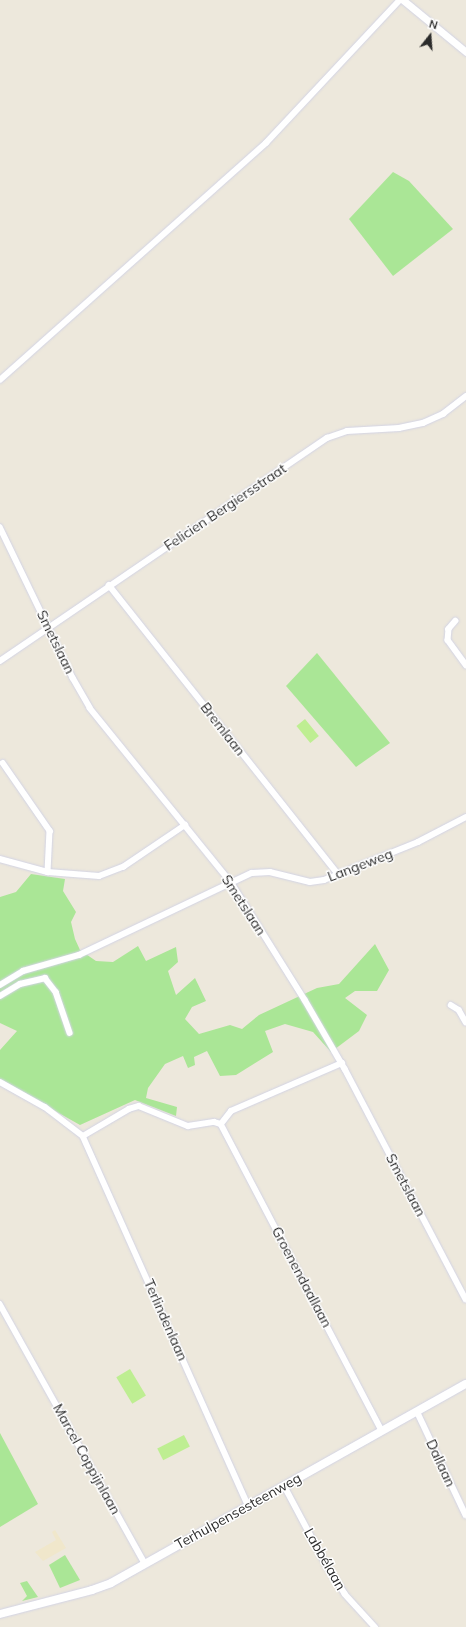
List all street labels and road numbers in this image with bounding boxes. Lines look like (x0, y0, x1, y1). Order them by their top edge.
street label: Felicien Bergiersstraat (161, 460, 289, 554)
street label: Smetslaan (33, 607, 79, 677)
street label: Bremlaan (197, 699, 249, 759)
street label: Langeweg (325, 845, 395, 885)
street label: Smetslaan (218, 872, 270, 938)
street label: Smetslaan (382, 1151, 430, 1219)
street label: Groenendaallaan (268, 1224, 336, 1330)
street label: Terlindenlaan (141, 1277, 191, 1363)
street label: Marcel Coppijnlaan (50, 1401, 124, 1517)
street label: Dallaan (423, 1437, 459, 1489)
street label: Terhulpensesteenweg (172, 1469, 304, 1553)
street label: Labbélaan (301, 1525, 349, 1593)

